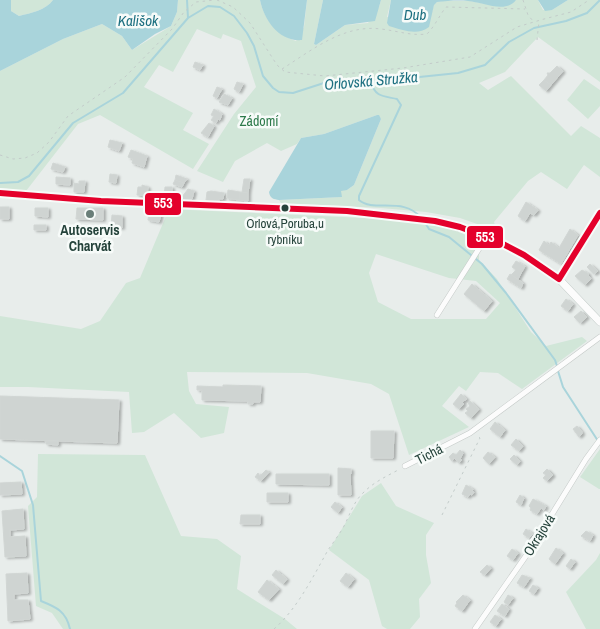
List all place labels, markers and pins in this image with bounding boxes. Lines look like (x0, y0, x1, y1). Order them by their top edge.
marker: Orlová,Poruba,u rybníku (280, 203, 290, 213)
marker: Autoservis Charvát (84, 208, 96, 220)
place label: Orlová,Poruba,u rybníku (246, 215, 324, 248)
place label: Autoservis Charvát (60, 221, 120, 255)

